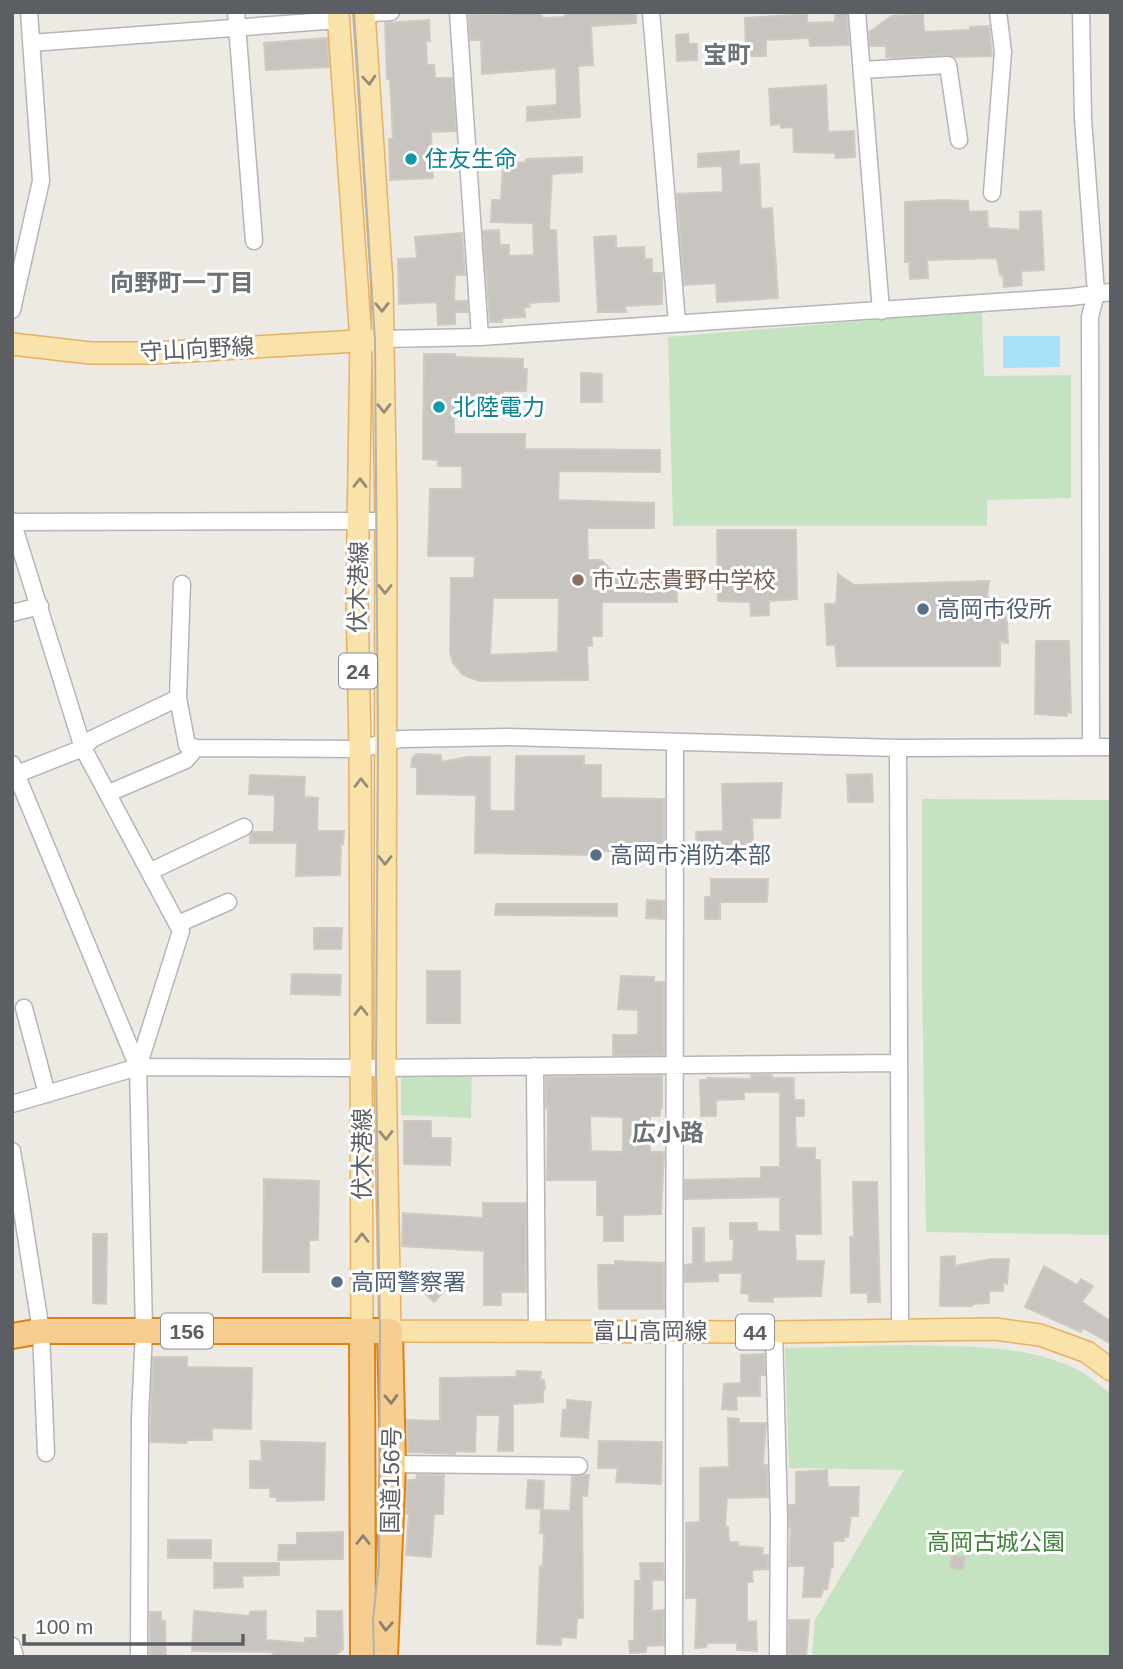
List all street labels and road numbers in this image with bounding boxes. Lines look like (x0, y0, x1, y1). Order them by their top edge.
street label: 守山向野線 (139, 333, 255, 365)
street label: 伏木港線 (344, 541, 372, 633)
road number: 24 (339, 654, 377, 688)
street label: 伏木港線 (349, 1108, 375, 1200)
road number: 156 (161, 1314, 213, 1348)
road number: 44 (736, 1314, 774, 1350)
street label: 富山高岡線 (593, 1318, 708, 1344)
street label: 国道156号 (377, 1426, 405, 1534)

